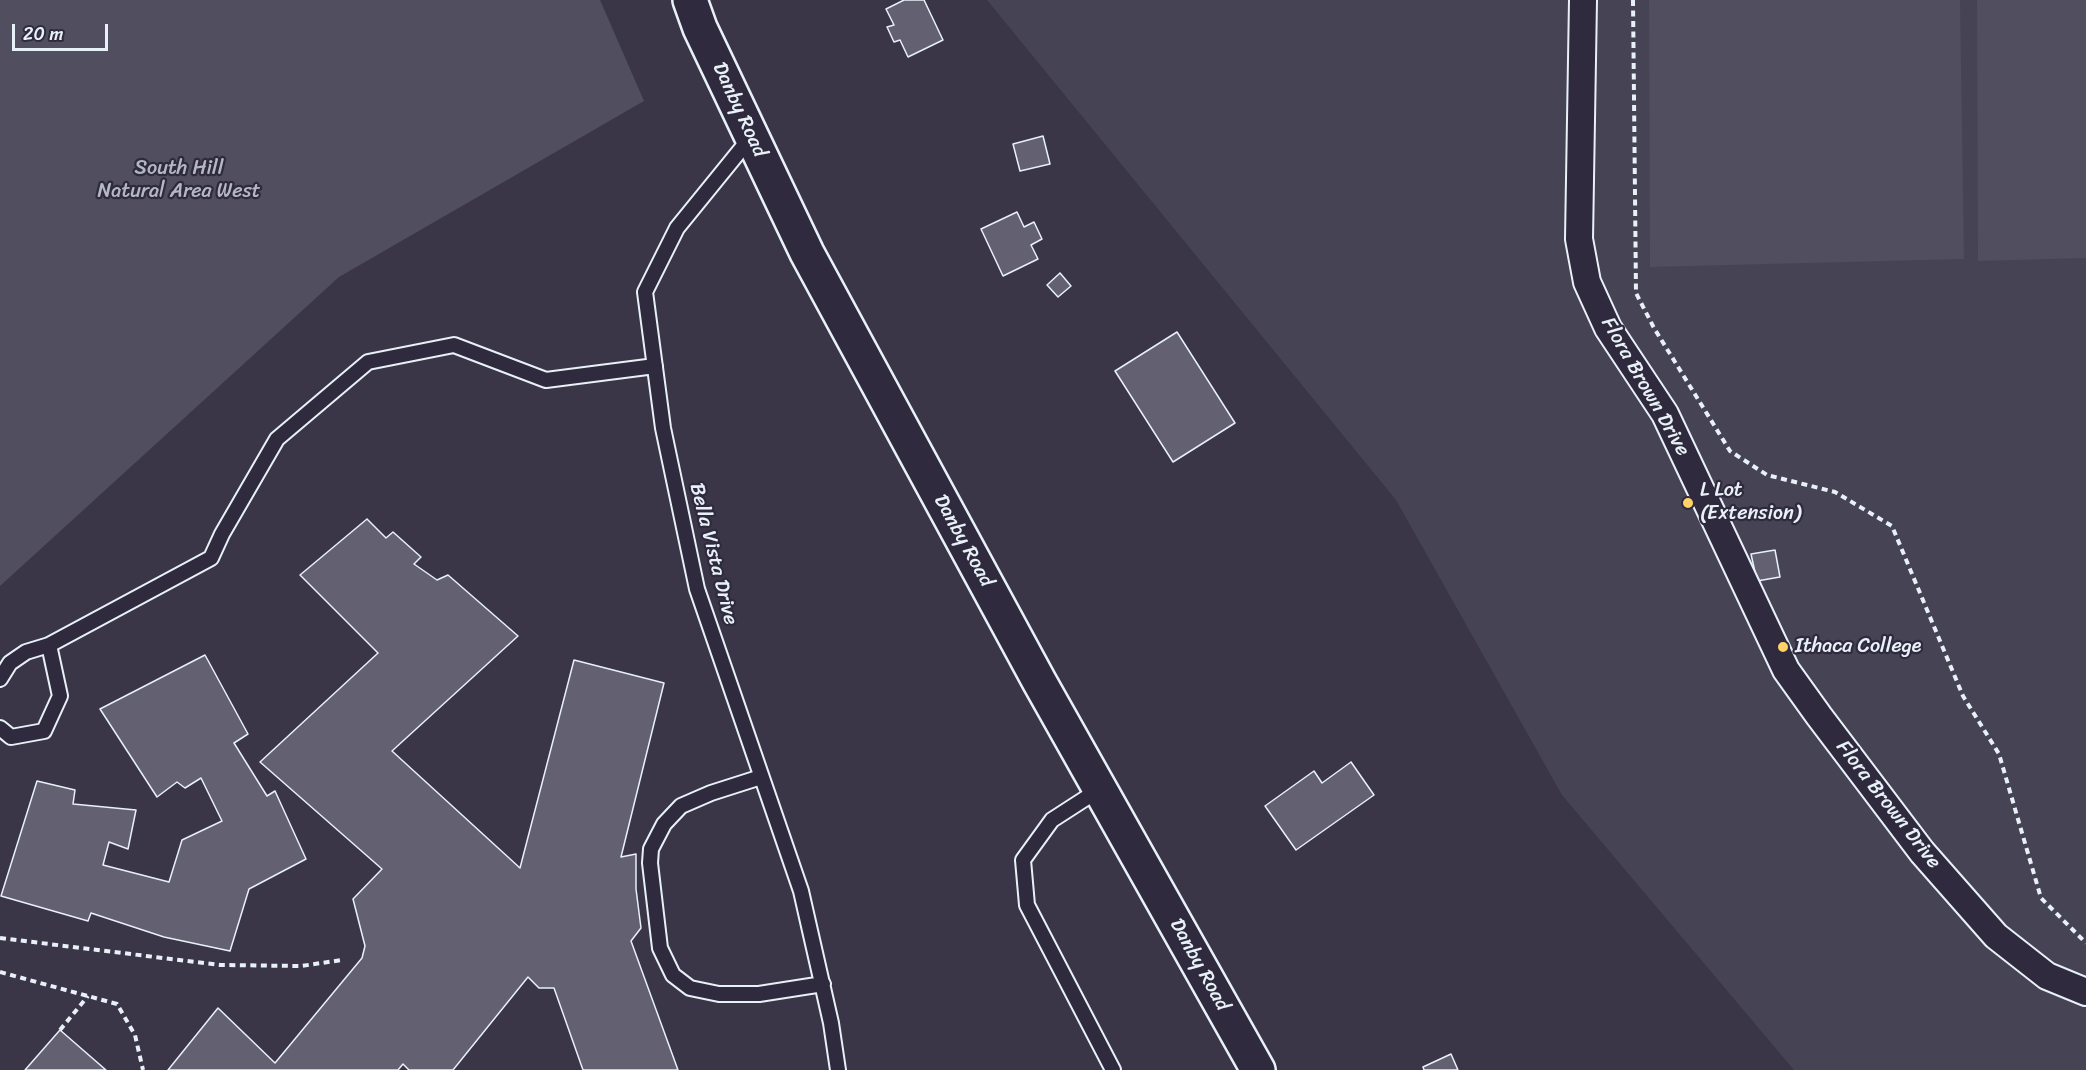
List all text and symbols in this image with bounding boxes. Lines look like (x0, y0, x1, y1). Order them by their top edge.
scale bar (15, 12, 111, 50)
text: 20 m (23, 18, 63, 50)
street label: Danby Road (707, 59, 771, 161)
park label: South Hill Natural Area West (98, 157, 260, 204)
street label: Flora Brown Drive (1596, 313, 1694, 461)
place label: L Lot (Extension) (1700, 479, 1801, 526)
street label: Bella Vista Drive (684, 481, 742, 627)
street label: Danby Road (928, 491, 998, 591)
marker: L Lot (Extension) (1681, 496, 1695, 510)
place label: Ithaca College (1795, 635, 1921, 659)
marker: Ithaca College (1776, 640, 1790, 654)
street label: Flora Brown Drive (1830, 736, 1946, 874)
street label: Danby Road (1164, 915, 1234, 1015)

